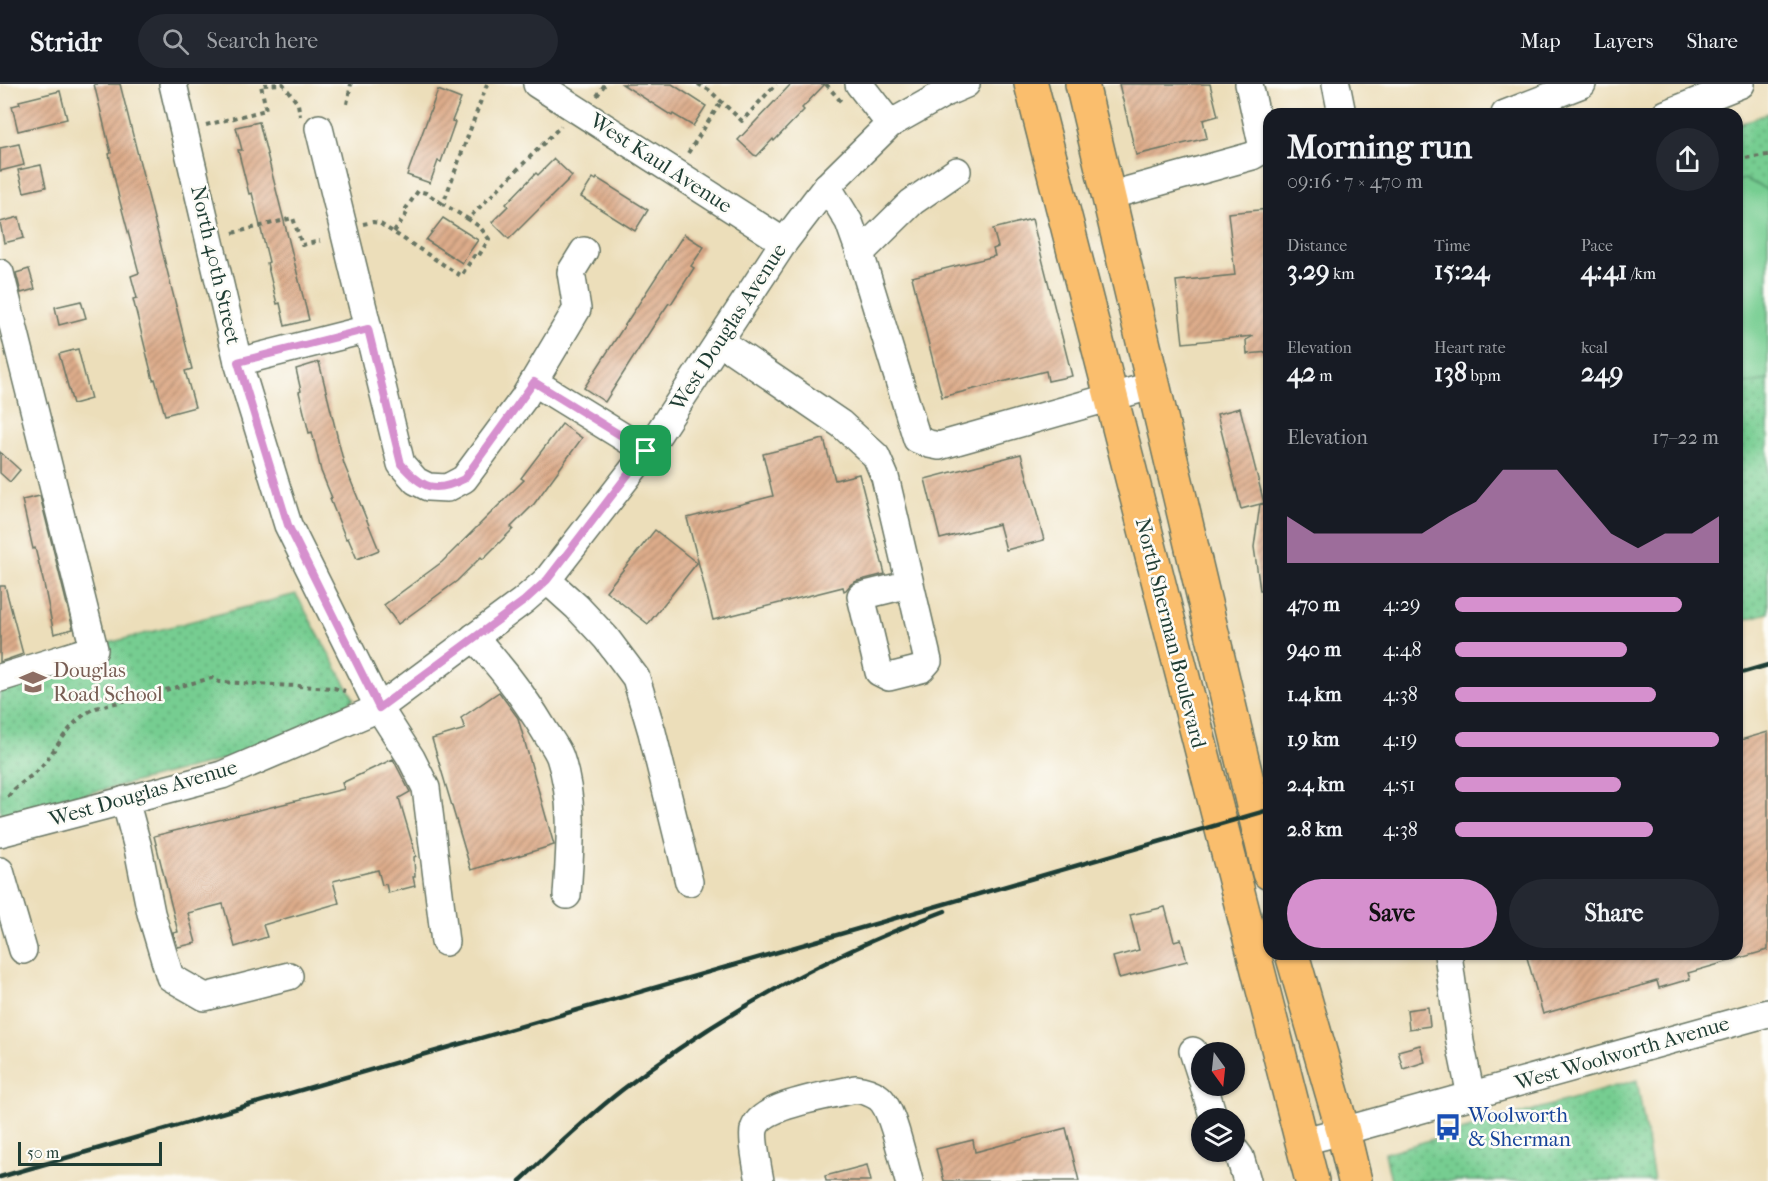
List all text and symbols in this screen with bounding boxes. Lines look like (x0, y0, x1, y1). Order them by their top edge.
search box (138, 14, 558, 68)
text: Stridr (30, 25, 102, 58)
icon: search (159, 25, 192, 58)
text: Search here (207, 28, 318, 54)
text: Map (1520, 29, 1561, 53)
text: Layers (1594, 29, 1653, 53)
text: Share (1686, 29, 1738, 53)
street label: West Kaul Avenue (585, 108, 737, 218)
text: Morning run (1287, 128, 1472, 167)
button: share (1656, 128, 1719, 191)
text: 09:16 · 7 × 470 m (1287, 170, 1423, 193)
street label: North 40th Street (186, 183, 246, 347)
text: Distance (1287, 236, 1347, 255)
text: Time (1434, 236, 1470, 255)
text: Pace (1581, 236, 1613, 255)
street label: West Douglas Avenue (664, 239, 791, 416)
text: 3.29 (1287, 255, 1330, 286)
text: 15:24 (1434, 255, 1489, 286)
text: 4:41 (1581, 255, 1627, 286)
text: km (1330, 264, 1355, 283)
text: /km (1627, 264, 1656, 283)
text: Elevation (1287, 338, 1352, 357)
text: Heart rate (1434, 338, 1506, 357)
text: kcal (1581, 338, 1608, 357)
text: 42 (1287, 357, 1316, 388)
text: 138 (1434, 357, 1467, 388)
text: 249 (1581, 357, 1623, 388)
text: m (1316, 366, 1332, 385)
text: bpm (1467, 366, 1501, 385)
pin (620, 425, 671, 476)
text: Elevation (1287, 426, 1368, 449)
text: 17–22 m (1652, 426, 1719, 449)
icon: arrive (629, 434, 662, 467)
street label: North Sherman Boulevard (1131, 515, 1211, 751)
text: 470 m (1287, 593, 1340, 616)
text: 4:29 (1383, 593, 1420, 616)
text: 940 m (1287, 638, 1341, 661)
text: 4:48 (1383, 638, 1422, 661)
place label: Douglas Road School (53, 658, 163, 706)
school or university icon: Douglas Road School (18, 667, 48, 697)
text: 1.4 km (1287, 683, 1342, 706)
text: 4:38 (1383, 683, 1418, 706)
text: 1.9 km (1287, 728, 1339, 751)
text: 4:19 (1383, 728, 1417, 751)
street label: West Douglas Avenue (45, 755, 240, 832)
text: 2.4 km (1287, 773, 1345, 796)
text: 4:51 (1383, 773, 1415, 796)
text: 2.8 km (1287, 818, 1342, 841)
text: 4:38 (1383, 818, 1418, 841)
button: Save (1287, 879, 1497, 948)
button: Share (1509, 879, 1719, 948)
street label: West Woolworth Avenue (1511, 1011, 1732, 1095)
north arrow (1191, 1042, 1245, 1096)
map controls (1191, 1042, 1245, 1162)
place label: Woolworth & Sherman (1467, 1103, 1571, 1151)
button: layers (1191, 1108, 1245, 1162)
bus stop icon: Woolworth & Sherman (1433, 1112, 1463, 1142)
scale bar (18, 1139, 162, 1166)
text: 50 m (27, 1143, 59, 1162)

